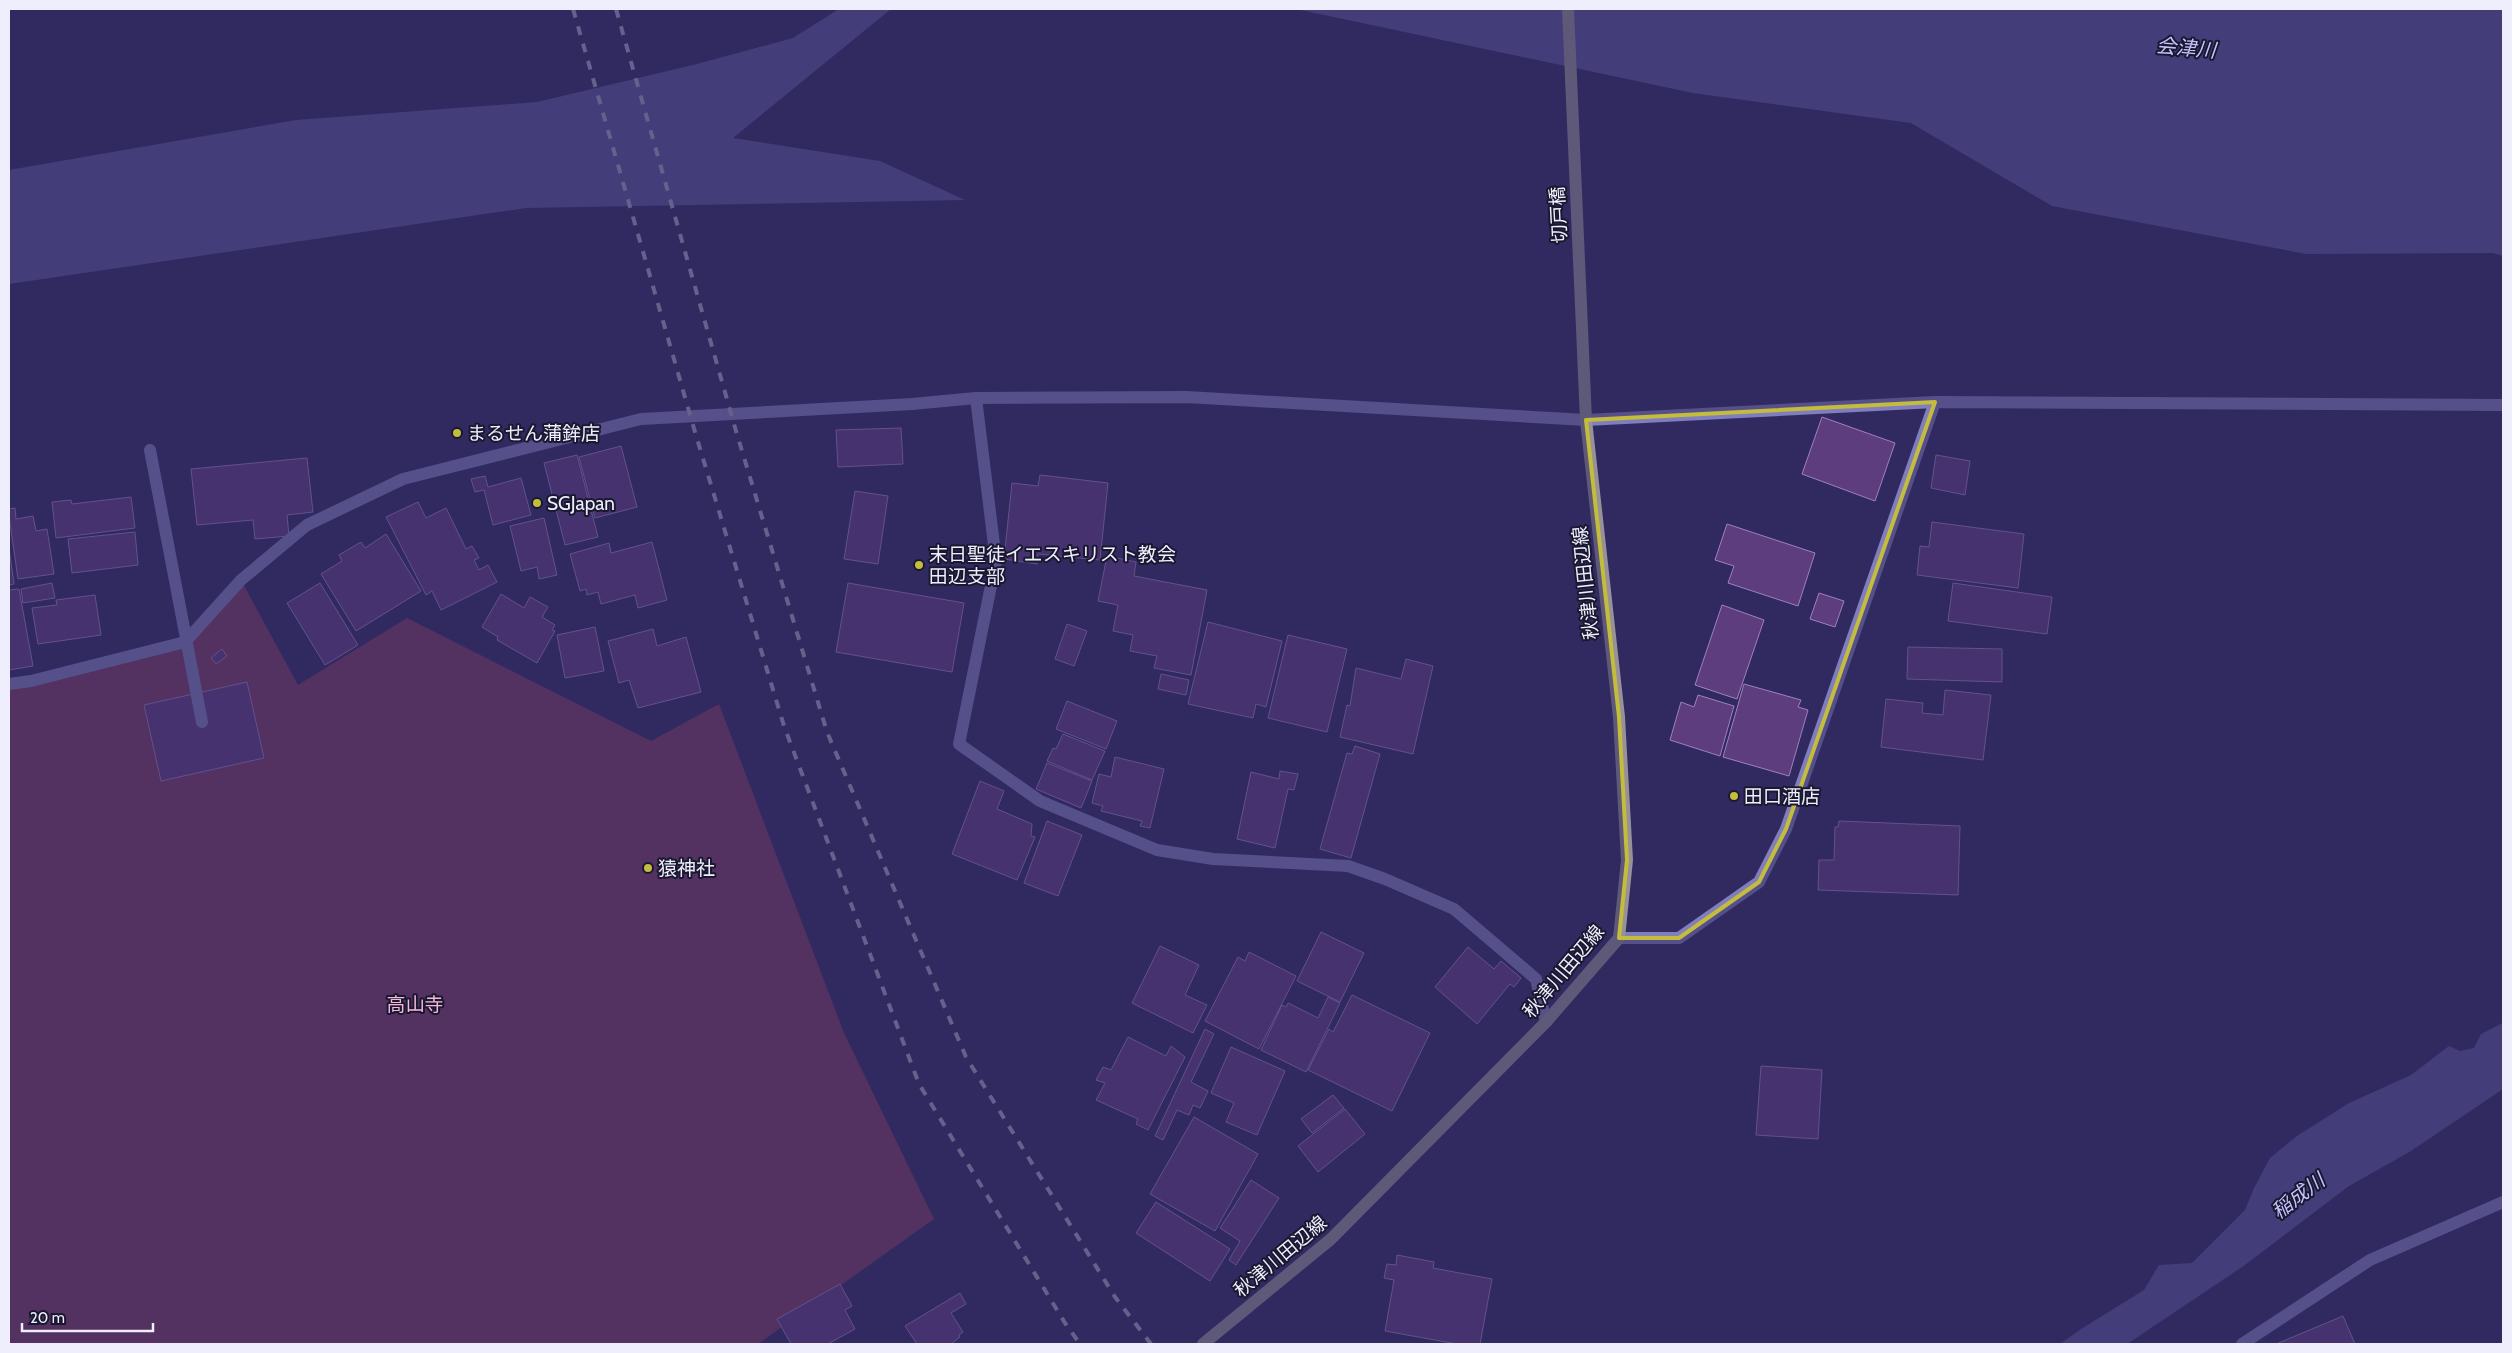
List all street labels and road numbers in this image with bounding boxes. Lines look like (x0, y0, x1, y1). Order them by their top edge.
street label: 切戸橋 (1546, 186, 1571, 244)
street label: 秋津川田辺線 (1568, 525, 1603, 641)
street label: 秋津川田辺線 (1518, 920, 1609, 1022)
street label: 秋津川田辺線 (1229, 1211, 1331, 1302)

